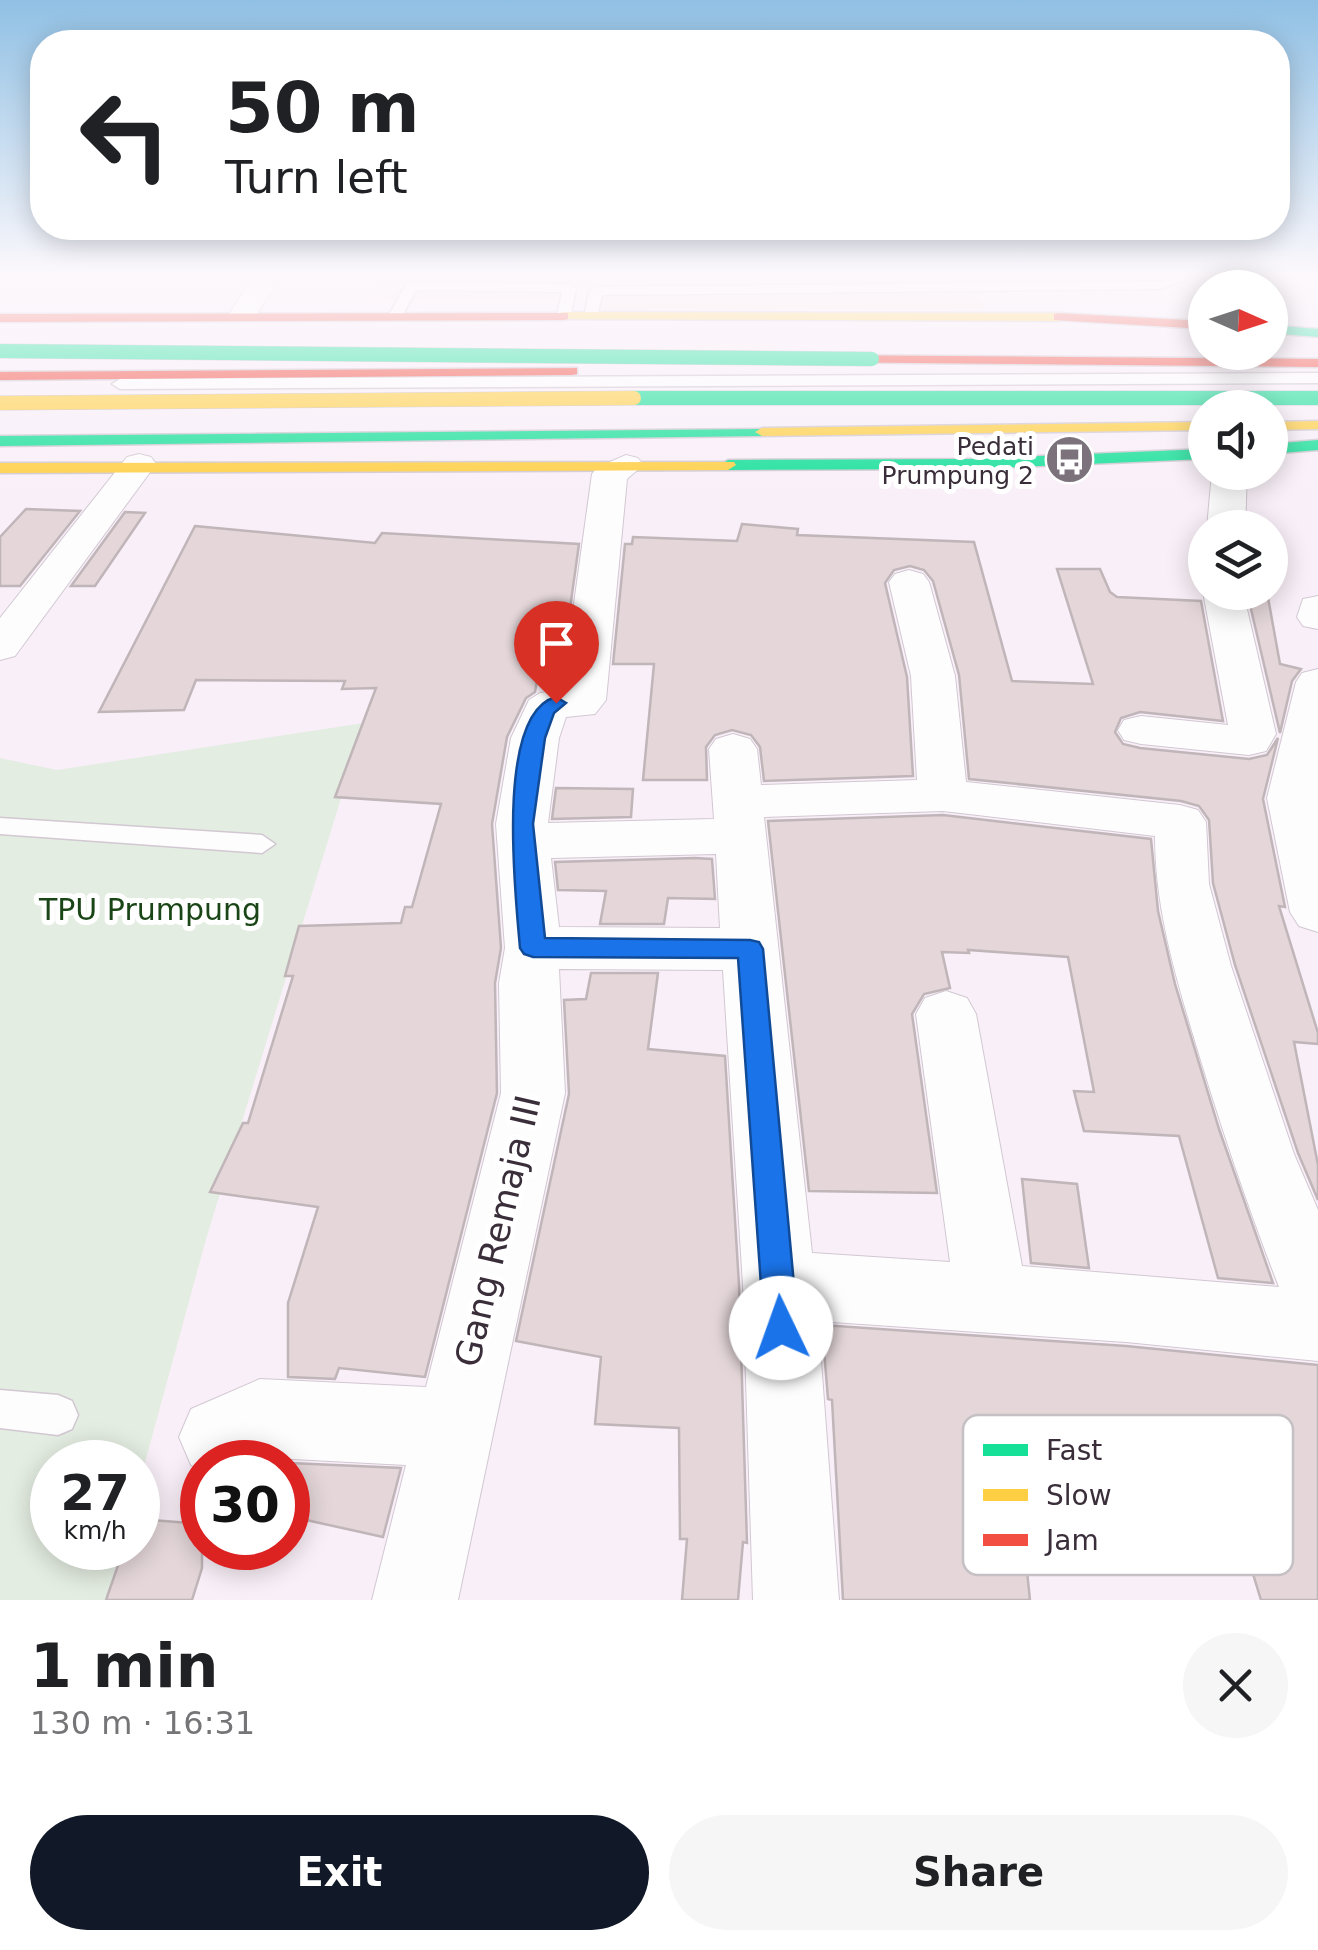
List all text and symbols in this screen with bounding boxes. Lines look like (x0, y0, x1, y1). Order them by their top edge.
text: 50 m (225, 67, 420, 149)
icon: left (60, 70, 190, 200)
text: Turn left (225, 151, 408, 204)
north arrow (1188, 270, 1288, 370)
map controls (1188, 270, 1288, 610)
button: sound (1188, 390, 1288, 490)
place label: Pedati Prumpung 2 (882, 432, 1034, 490)
bus stop icon: Pedati Prumpung 2 (1043, 434, 1095, 486)
button: layers (1188, 510, 1288, 610)
pin (514, 601, 599, 704)
icon: arrive (529, 616, 584, 671)
park label: TPU Prumpung (38, 892, 261, 927)
street label: Gang Remaja III (447, 1091, 549, 1371)
position arrow (729, 1276, 833, 1380)
legend (963, 1415, 1293, 1575)
text: Fast (1046, 1434, 1102, 1467)
speed limit sign: 30 (180, 1440, 310, 1570)
text: 27 (60, 1464, 130, 1522)
text: Slow (1046, 1479, 1112, 1512)
text: km/h (63, 1516, 127, 1545)
text: Jam (1044, 1524, 1099, 1557)
text: 1 min (30, 1631, 218, 1701)
button: close (1183, 1633, 1288, 1738)
text: 130 m · 16:31 (30, 1704, 255, 1742)
button: Exit (30, 1815, 649, 1930)
button: Share (669, 1815, 1288, 1930)

